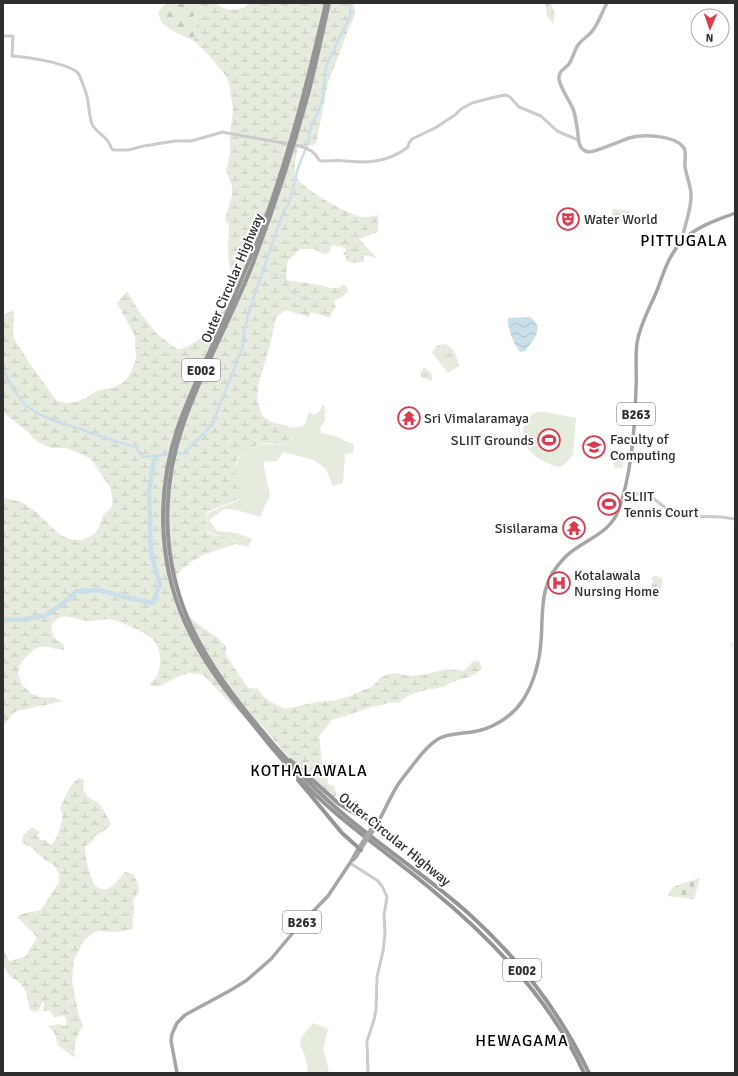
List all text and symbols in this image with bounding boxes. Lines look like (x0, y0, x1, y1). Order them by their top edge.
north arrow (690, 8, 730, 48)
text: N (706, 31, 714, 44)
theatre icon: Water World (555, 206, 581, 232)
street label: Outer Circular Highway (197, 210, 268, 346)
place label: Water World (584, 211, 658, 228)
district label: PITTUGALA (640, 231, 728, 251)
road number: E002 (182, 359, 220, 381)
road number: B263 (617, 403, 655, 425)
temple icon: Sri Vimalaramaya (396, 405, 422, 431)
place label: Sri Vimalaramaya (424, 410, 529, 427)
sports icon: SLIIT Grounds (536, 427, 562, 453)
place label: Faculty of Computing (610, 431, 676, 464)
place label: SLIIT Grounds (451, 432, 534, 449)
school or university icon: Faculty of Computing (581, 434, 607, 460)
place label: SLIIT Tennis Court (624, 488, 699, 521)
sports icon: SLIIT Tennis Court (596, 491, 622, 517)
temple icon: Sisilarama (561, 515, 587, 541)
place label: Sisilarama (495, 520, 558, 537)
place label: Kotalawala Nursing Home (574, 567, 659, 600)
hospital icon: Kotalawala Nursing Home (546, 570, 572, 596)
district label: KOTHALAWALA (250, 761, 368, 781)
street label: Outer Circular Highway (335, 789, 454, 890)
road number: B263 (283, 911, 321, 933)
road number: E002 (503, 959, 541, 981)
district label: HEWAGAMA (475, 1031, 569, 1051)

